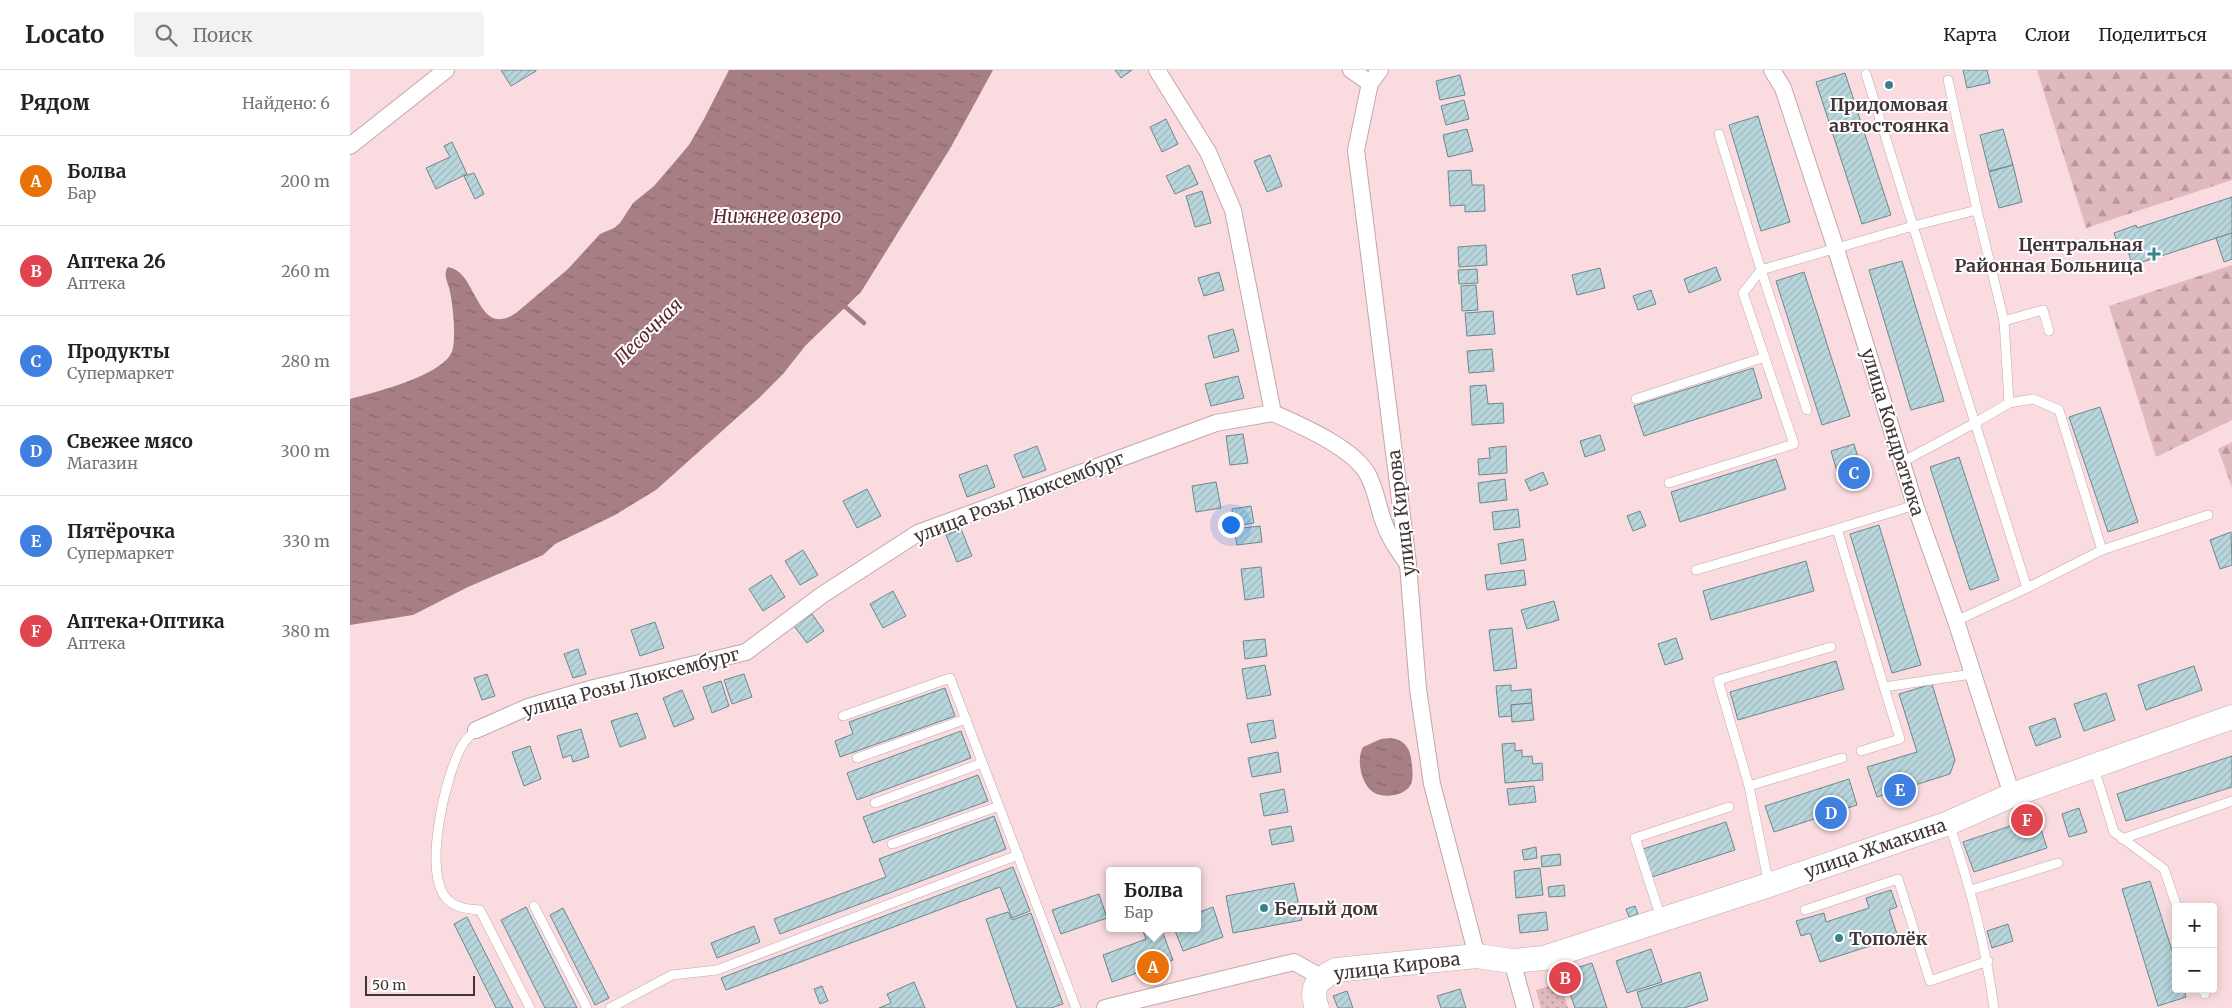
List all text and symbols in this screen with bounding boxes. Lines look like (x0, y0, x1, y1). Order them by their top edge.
search box (134, 12, 484, 57)
text: Locato (25, 19, 104, 50)
icon: search (152, 21, 180, 49)
text: Поиск (192, 23, 253, 47)
text: Карта (1943, 23, 1997, 46)
text: Слои (2025, 23, 2070, 46)
text: Поделиться (2098, 23, 2207, 46)
marker: Придомовая автостоянка (1883, 79, 1895, 91)
text: Рядом (20, 89, 90, 116)
text: Найдено: 6 (242, 93, 330, 113)
place label: Придомовая автостоянка (1829, 93, 1949, 137)
text: Болва (67, 159, 126, 183)
text: A (30, 171, 42, 191)
text: 200 m (280, 171, 330, 191)
text: Бар (67, 183, 96, 203)
water label: Нижнее озеро (713, 204, 841, 228)
place label: Центральная Районная Больница (1954, 233, 2143, 277)
marker: Центральная Районная Больница (2147, 247, 2161, 261)
text: Аптека 26 (67, 249, 166, 273)
text: B (30, 261, 42, 281)
text: 260 m (281, 261, 330, 281)
text: Аптека (67, 273, 126, 293)
water label: Песочная (609, 293, 687, 369)
text: Продукты (67, 339, 170, 363)
street label: улица Кондратюка (1857, 345, 1930, 519)
text: C (31, 351, 41, 371)
text: 280 m (281, 351, 330, 371)
text: Супермаркет (67, 363, 174, 383)
text: Свежее мясо (67, 429, 193, 453)
text: D (30, 441, 42, 461)
text: 300 m (281, 441, 330, 461)
street label: улица Розы Люксембург (911, 446, 1127, 548)
street label: улица Кирова (1382, 448, 1420, 577)
text: Магазин (67, 453, 138, 473)
pin: C (1838, 454, 1870, 492)
your location (1218, 512, 1244, 538)
text: Пятёрочка (67, 519, 175, 543)
text: E (31, 531, 41, 551)
text: 330 m (283, 531, 330, 551)
text: Супермаркет (67, 543, 174, 563)
text: Аптека+Оптика (67, 609, 225, 633)
text: F (31, 621, 41, 641)
text: 380 m (282, 621, 330, 641)
text: Аптека (67, 633, 126, 653)
street label: улица Розы Люксембург (520, 642, 742, 722)
pin: E (1884, 771, 1916, 809)
pin: D (1815, 794, 1847, 832)
pin: F (2011, 801, 2043, 839)
street label: улица Жмакина (1801, 813, 1949, 883)
popup (1106, 867, 1201, 932)
text: Болва (1124, 878, 1183, 902)
place label: Белый дом (1274, 897, 1378, 920)
text: Бар (1124, 902, 1153, 922)
marker: Белый дом (1258, 902, 1270, 914)
map controls (2172, 903, 2217, 993)
button: + (2172, 903, 2217, 948)
place label: Тополёк (1849, 927, 1927, 950)
marker: Тополёк (1833, 932, 1845, 944)
street label: улица Кирова (1333, 947, 1462, 985)
pin: A (1137, 948, 1169, 986)
button: − (2172, 948, 2217, 993)
pin: B (1549, 959, 1581, 997)
scale bar (365, 973, 475, 996)
text: 50 m (372, 976, 406, 994)

